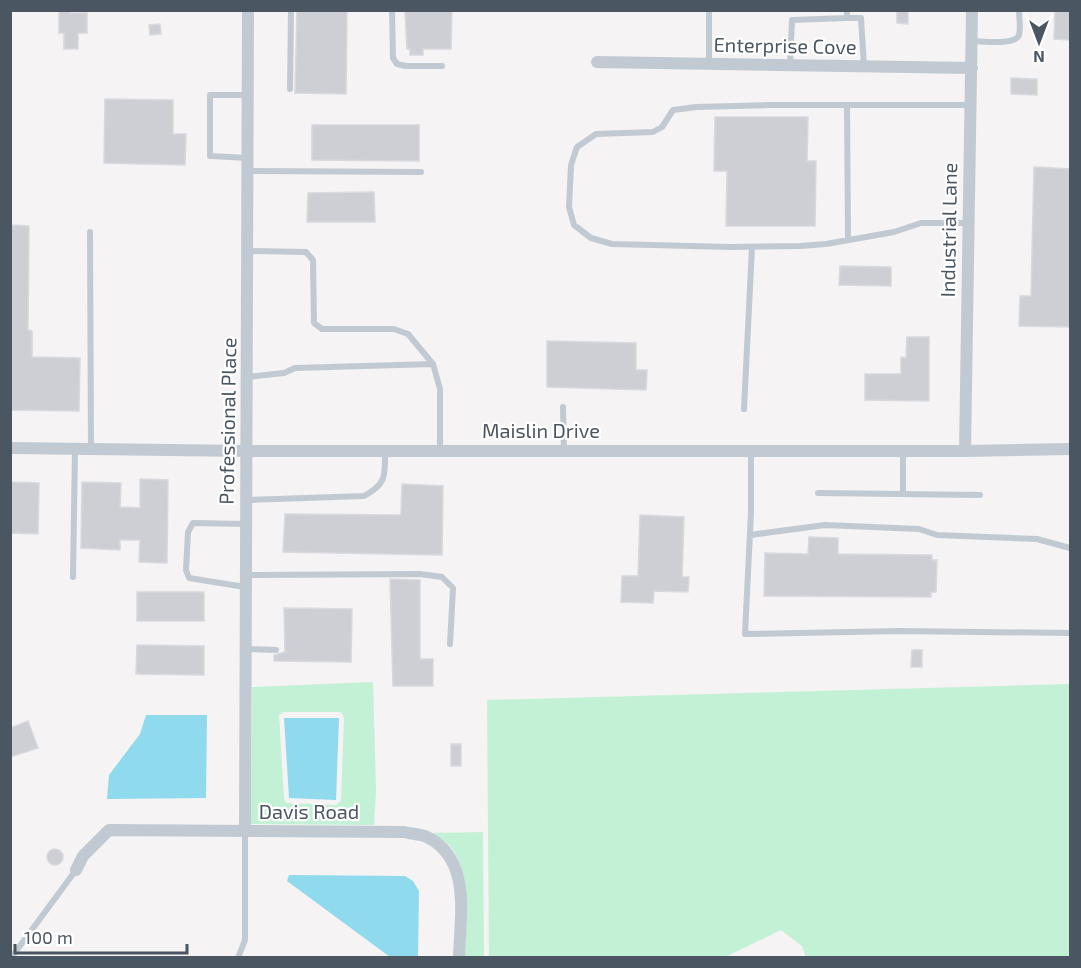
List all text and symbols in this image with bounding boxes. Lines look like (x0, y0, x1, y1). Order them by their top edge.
north arrow (1009, 12, 1069, 72)
street label: Enterprise Cove (713, 32, 857, 58)
text: N (1033, 48, 1045, 67)
street label: Industrial Lane (935, 162, 961, 298)
street label: Professional Place (214, 337, 240, 505)
street label: Maislin Drive (482, 418, 600, 442)
street label: Davis Road (259, 799, 359, 823)
scale bar (15, 917, 188, 955)
text: 100 m (24, 926, 73, 948)

